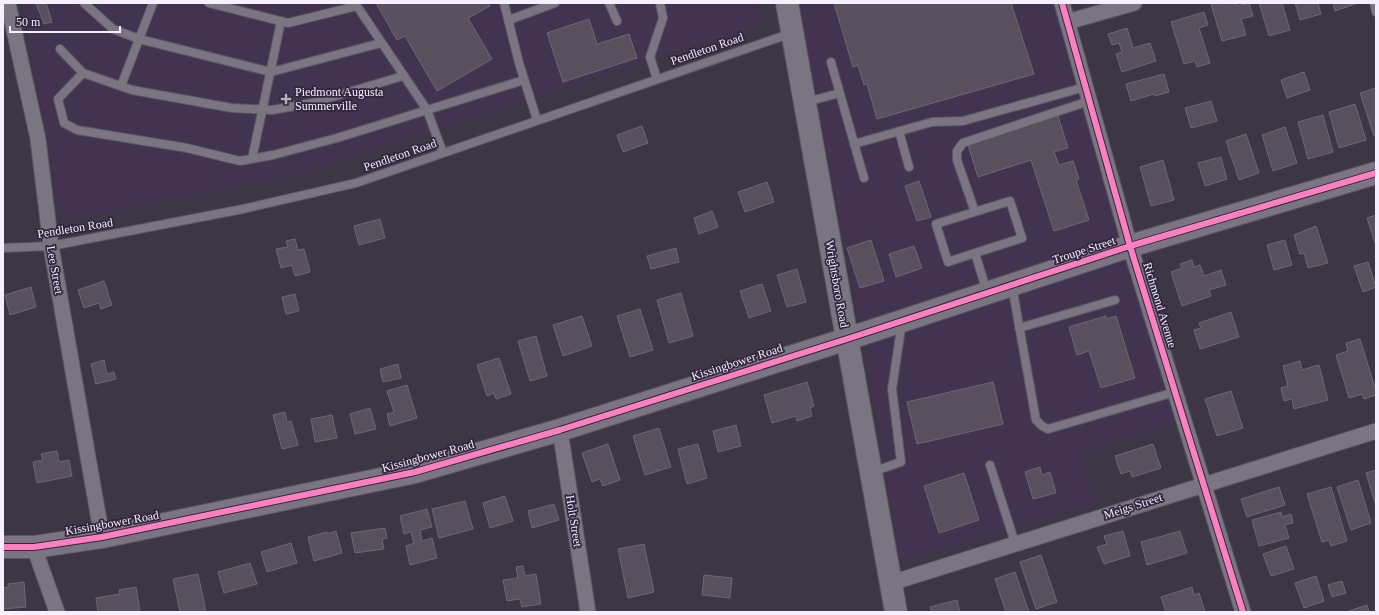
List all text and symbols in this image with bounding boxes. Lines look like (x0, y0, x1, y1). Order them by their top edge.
scale bar (10, 8, 120, 34)
text: 50 m (16, 15, 41, 29)
street label: Pendleton Road (669, 30, 745, 68)
place label: Piedmont Augusta Summerville (295, 85, 384, 113)
marker: Piedmont Augusta Summerville (280, 93, 292, 105)
street label: Pendleton Road (362, 136, 438, 174)
street label: Pendleton Road (36, 215, 114, 241)
street label: Troupe Street (1051, 233, 1118, 267)
street label: Wrightsboro Road (822, 239, 852, 329)
street label: Lee Street (44, 245, 66, 296)
street label: Richmond Avenue (1140, 261, 1180, 349)
street label: Kissingbower Road (690, 341, 784, 383)
street label: Kissingbower Road (380, 437, 476, 475)
street label: Meigs Street (1102, 490, 1165, 522)
street label: Holt Street (563, 494, 585, 549)
street label: Kissingbower Road (64, 508, 160, 538)

